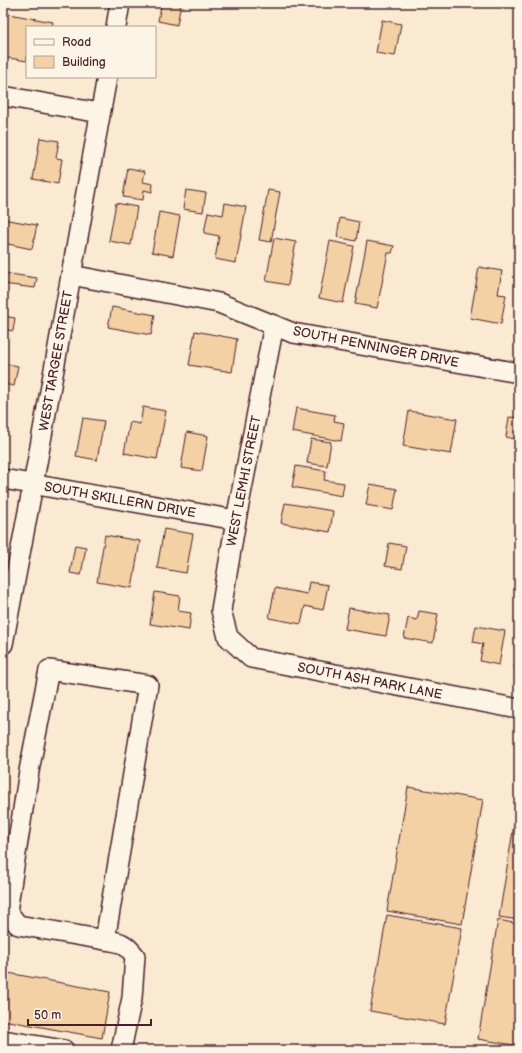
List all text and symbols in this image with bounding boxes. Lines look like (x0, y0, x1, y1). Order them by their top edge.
legend (26, 26, 156, 78)
text: Road (62, 35, 91, 50)
text: Building (62, 55, 106, 70)
street label: WEST TARGEE STREET (36, 289, 76, 433)
street label: SOUTH PENNINGER DRIVE (292, 323, 461, 371)
street label: WEST LEMHI STREET (223, 414, 265, 548)
street label: SOUTH SKILLERN DRIVE (43, 479, 197, 521)
street label: SOUTH ASH PARK LANE (296, 659, 444, 703)
scale bar (28, 1001, 151, 1027)
text: 50 m (34, 1008, 61, 1023)

